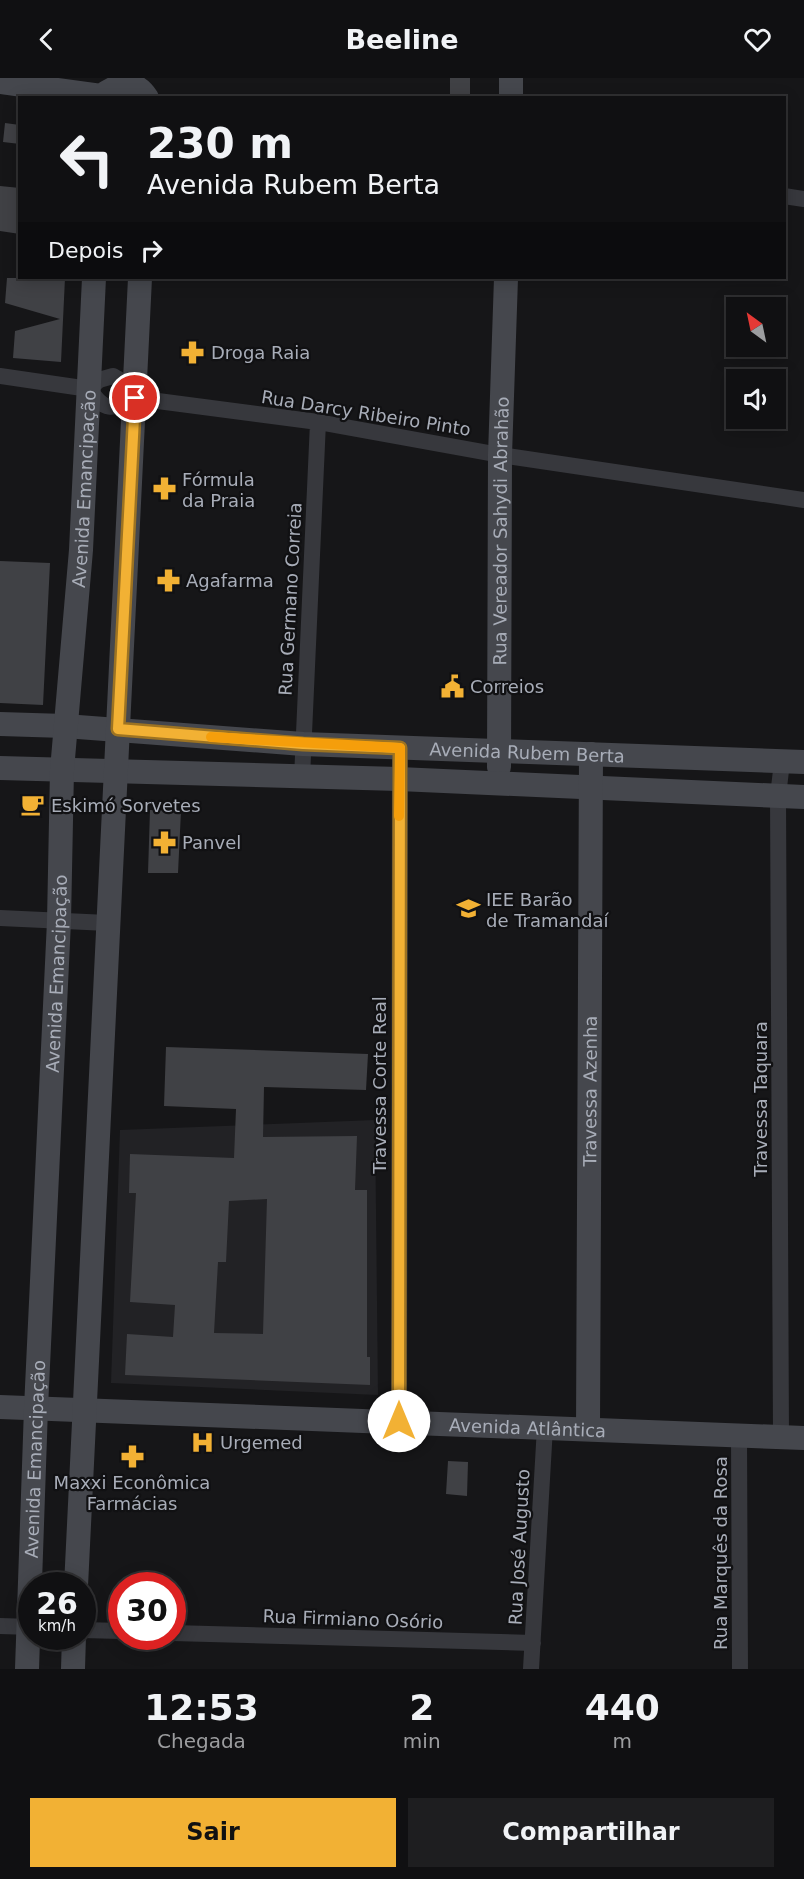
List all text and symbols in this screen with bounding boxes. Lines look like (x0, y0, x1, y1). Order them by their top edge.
icon: back (30, 23, 63, 56)
icon: heart (741, 23, 774, 56)
text: Beeline (345, 24, 459, 55)
text: 230 m (147, 119, 293, 168)
icon: left (48, 120, 126, 198)
text: Avenida Rubem Berta (147, 169, 440, 200)
icon: right (135, 234, 168, 267)
text: Depois (48, 238, 123, 263)
north arrow (726, 297, 786, 357)
map controls (726, 297, 786, 429)
pharmacy icon: Droga Raia (180, 339, 206, 365)
place label: Droga Raia (211, 342, 310, 363)
button: sound (726, 369, 786, 429)
pin (109, 372, 160, 423)
icon: arrive (118, 381, 151, 414)
street label: Rua Darcy Ribeiro Pinto (260, 386, 472, 440)
street label: Avenida Emancipação (67, 389, 99, 588)
street label: Rua Vereador Sahydi Abrahão (489, 396, 512, 666)
place label: Fórmula da Praia (182, 469, 255, 511)
pharmacy icon: Fórmula da Praia (151, 476, 177, 502)
street label: Rua Germano Correia (274, 502, 306, 696)
pharmacy icon: Agafarma (155, 567, 181, 593)
place label: Agafarma (186, 570, 274, 591)
public building icon: Correios (439, 673, 465, 699)
place label: Correios (470, 676, 544, 697)
street label: Avenida Rubem Berta (429, 738, 625, 766)
cafe icon: Eskimó Sorvetes (20, 792, 46, 818)
place label: Eskimó Sorvetes (51, 795, 201, 816)
pharmacy icon: Panvel (151, 829, 177, 855)
place label: Panvel (182, 832, 241, 853)
street label: Avenida Emancipação (41, 874, 70, 1073)
place label: IEE Barão de Tramandaí (486, 889, 609, 931)
school or university icon: IEE Barão de Tramandaí (455, 896, 481, 922)
street label: Travessa Corte Real (369, 996, 390, 1175)
street label: Travessa Azenha (579, 1016, 600, 1167)
street label: Travessa Taquara (750, 1021, 771, 1178)
street label: Avenida Emancipação (20, 1360, 49, 1559)
position arrow (367, 1389, 431, 1453)
street label: Avenida Atlântica (449, 1414, 607, 1441)
hospital icon: Urgemed (189, 1429, 215, 1455)
place label: Urgemed (220, 1432, 303, 1453)
pharmacy icon: Maxxi Econômica Farmácias (119, 1443, 145, 1469)
street label: Rua Marquês da Rosa (710, 1456, 731, 1650)
street label: Rua José Augusto (504, 1468, 534, 1626)
place label: Maxxi Econômica Farmácias (54, 1472, 210, 1514)
speed limit sign: 30 (108, 1572, 186, 1650)
text: 26 (36, 1586, 78, 1621)
street label: Rua Firmiano Osório (262, 1605, 444, 1633)
text: km/h (38, 1617, 76, 1635)
text: 12:53 (144, 1687, 259, 1728)
text: 2 (409, 1687, 434, 1728)
text: 440 (585, 1687, 660, 1728)
text: Chegada (157, 1729, 246, 1753)
text: min (403, 1729, 441, 1753)
text: m (613, 1729, 632, 1753)
button: Sair (30, 1798, 396, 1867)
button: Compartilhar (408, 1798, 774, 1867)

